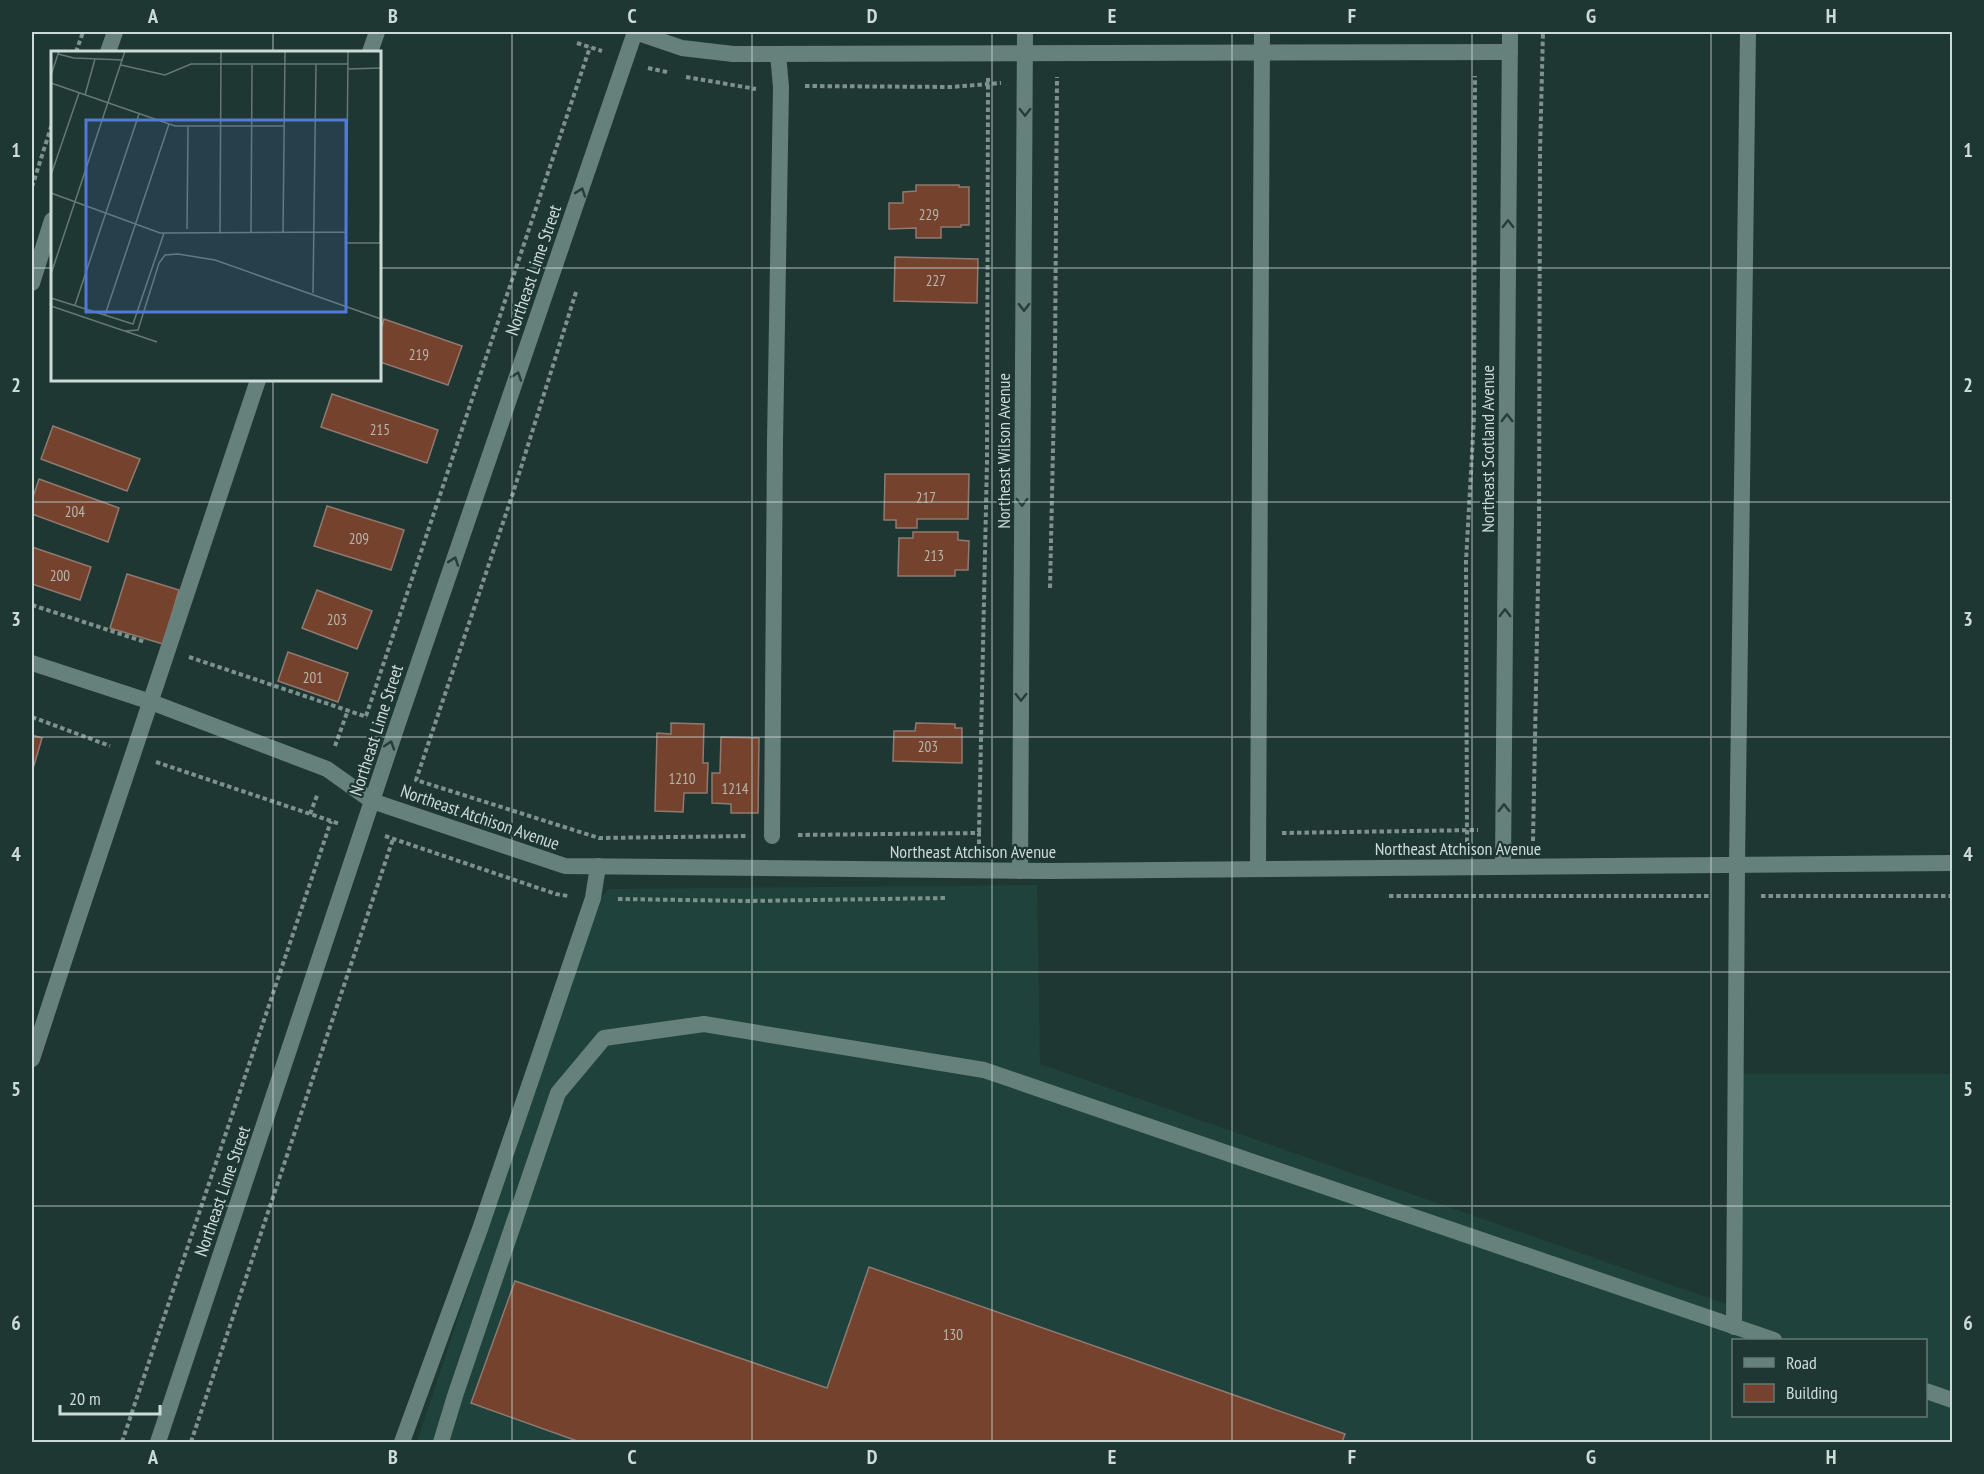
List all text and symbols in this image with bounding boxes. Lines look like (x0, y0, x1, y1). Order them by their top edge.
text: A (147, 3, 159, 29)
text: B (388, 3, 398, 29)
text: C (627, 3, 637, 29)
text: D (867, 3, 878, 29)
text: E (1108, 3, 1116, 29)
text: F (1348, 3, 1356, 29)
text: G (1586, 3, 1596, 29)
text: H (1826, 3, 1836, 29)
inset map (51, 51, 381, 381)
one-way arrow (1019, 107, 1031, 116)
text: 1 (11, 137, 21, 163)
text: 1 (1963, 137, 1973, 163)
one-way arrow (573, 187, 586, 198)
street label: Northeast Lime Street (500, 202, 566, 338)
house number: 229 (919, 205, 939, 224)
one-way arrow (1502, 219, 1515, 228)
house number: 227 (926, 271, 946, 290)
one-way arrow (1018, 302, 1030, 311)
house number: 219 (409, 345, 429, 364)
street label: Northeast Scotland Avenue (1476, 365, 1499, 533)
text: 2 (11, 372, 21, 398)
one-way arrow (510, 372, 522, 382)
text: 2 (1963, 372, 1973, 398)
street label: Northeast Wilson Avenue (992, 373, 1015, 529)
one-way arrow (1501, 414, 1513, 423)
house number: 215 (370, 420, 390, 439)
house number: 217 (916, 488, 936, 507)
one-way arrow (1016, 497, 1028, 506)
house number: 204 (65, 502, 85, 521)
house number: 209 (349, 529, 369, 548)
house number: 213 (924, 546, 944, 565)
one-way arrow (446, 556, 459, 567)
house number: 200 (50, 566, 70, 585)
text: 3 (11, 606, 21, 632)
text: 3 (1963, 606, 1973, 632)
one-way arrow (1499, 609, 1511, 618)
house number: 203 (327, 610, 347, 629)
street label: Northeast Lime Street (344, 661, 408, 799)
house number: 201 (303, 668, 323, 687)
one-way arrow (1015, 692, 1027, 701)
house number: 203 (918, 737, 938, 756)
one-way arrow (383, 740, 396, 751)
house number: 1210 (668, 769, 696, 788)
street label: Northeast Atchison Avenue (397, 779, 563, 855)
house number: 1214 (721, 779, 749, 798)
one-way arrow (1497, 804, 1510, 813)
street label: Northeast Atchison Avenue (1375, 837, 1541, 860)
street label: Northeast Atchison Avenue (890, 840, 1056, 863)
text: 4 (11, 841, 21, 867)
text: 4 (1963, 841, 1973, 867)
text: 5 (11, 1076, 21, 1102)
text: 5 (1963, 1076, 1973, 1102)
street label: Northeast Lime Street (189, 1123, 255, 1259)
text: 6 (11, 1310, 21, 1336)
text: 6 (1963, 1310, 1973, 1336)
house number: 130 (943, 1325, 963, 1344)
legend (1732, 1339, 1927, 1417)
text: Road (1786, 1351, 1817, 1374)
scale bar (60, 1378, 160, 1416)
text: Building (1786, 1381, 1838, 1404)
text: 20 m (69, 1387, 101, 1410)
text: A (147, 1444, 159, 1470)
text: B (388, 1444, 398, 1470)
text: C (627, 1444, 637, 1470)
text: D (867, 1444, 878, 1470)
text: E (1108, 1444, 1116, 1470)
text: F (1348, 1444, 1356, 1470)
text: G (1586, 1444, 1596, 1470)
text: H (1826, 1444, 1836, 1470)

